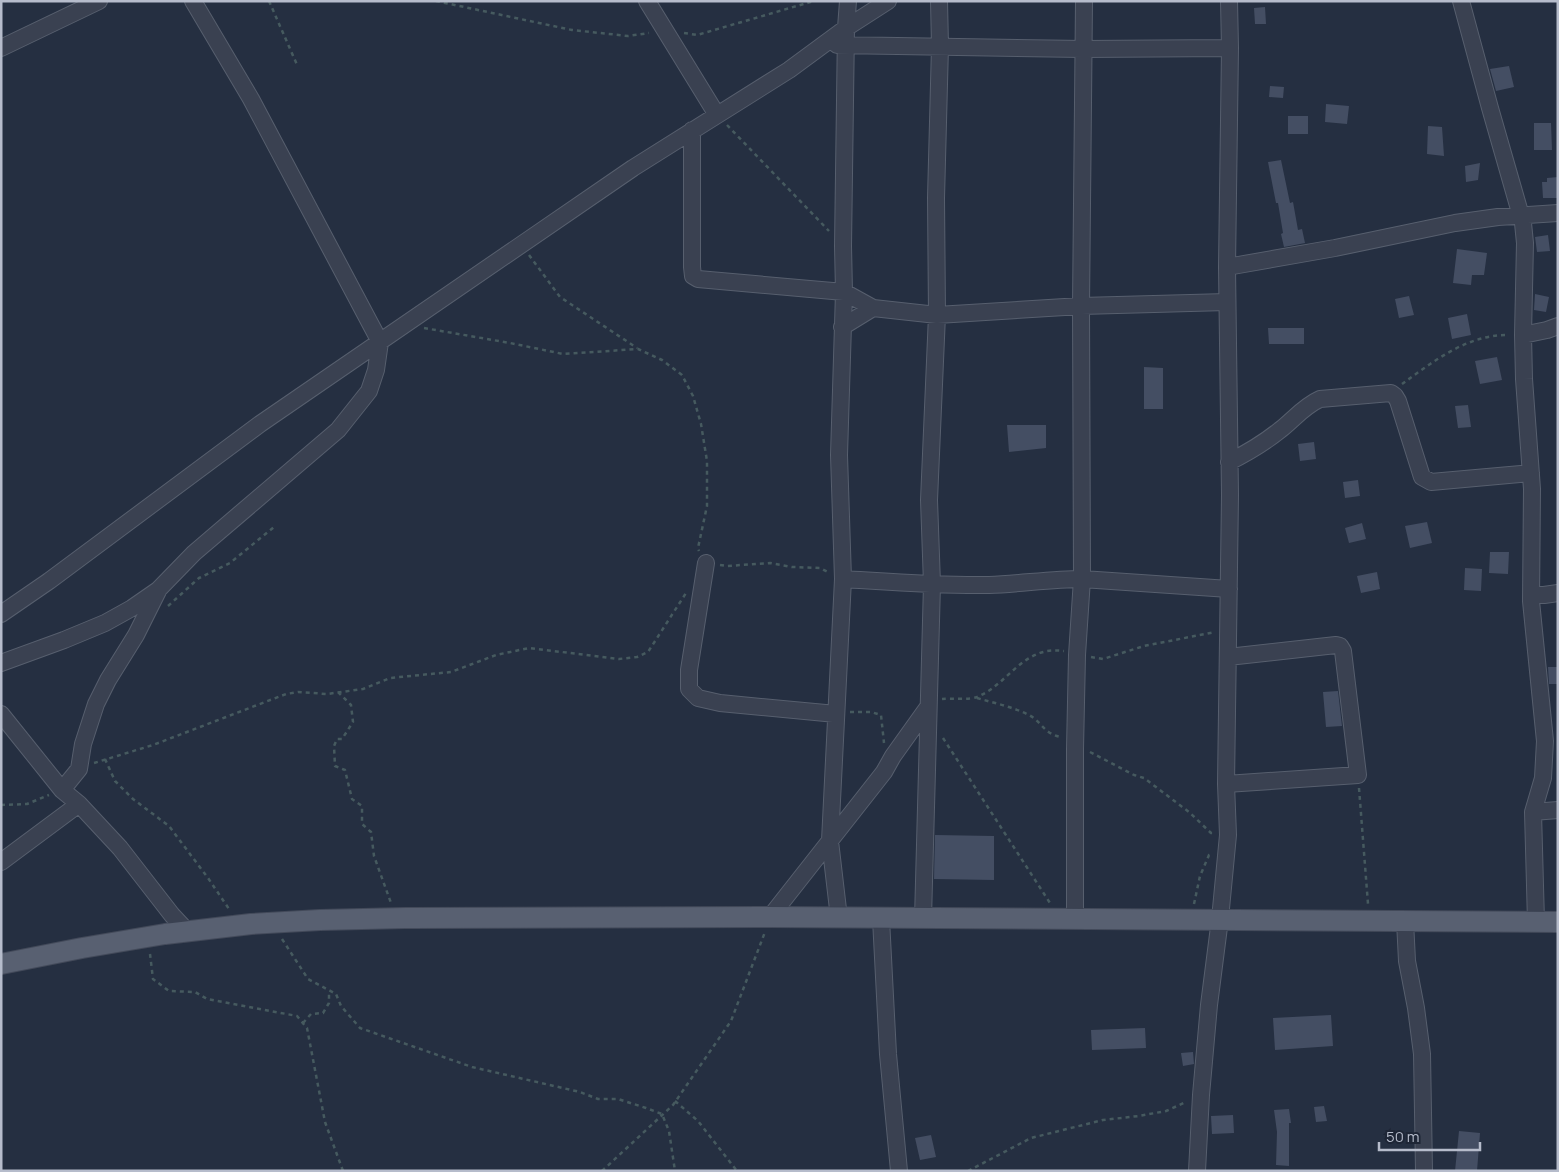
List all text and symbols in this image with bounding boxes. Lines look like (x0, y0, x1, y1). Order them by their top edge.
scale bar (1379, 1120, 1480, 1152)
text: 50 m (1386, 1126, 1420, 1147)

